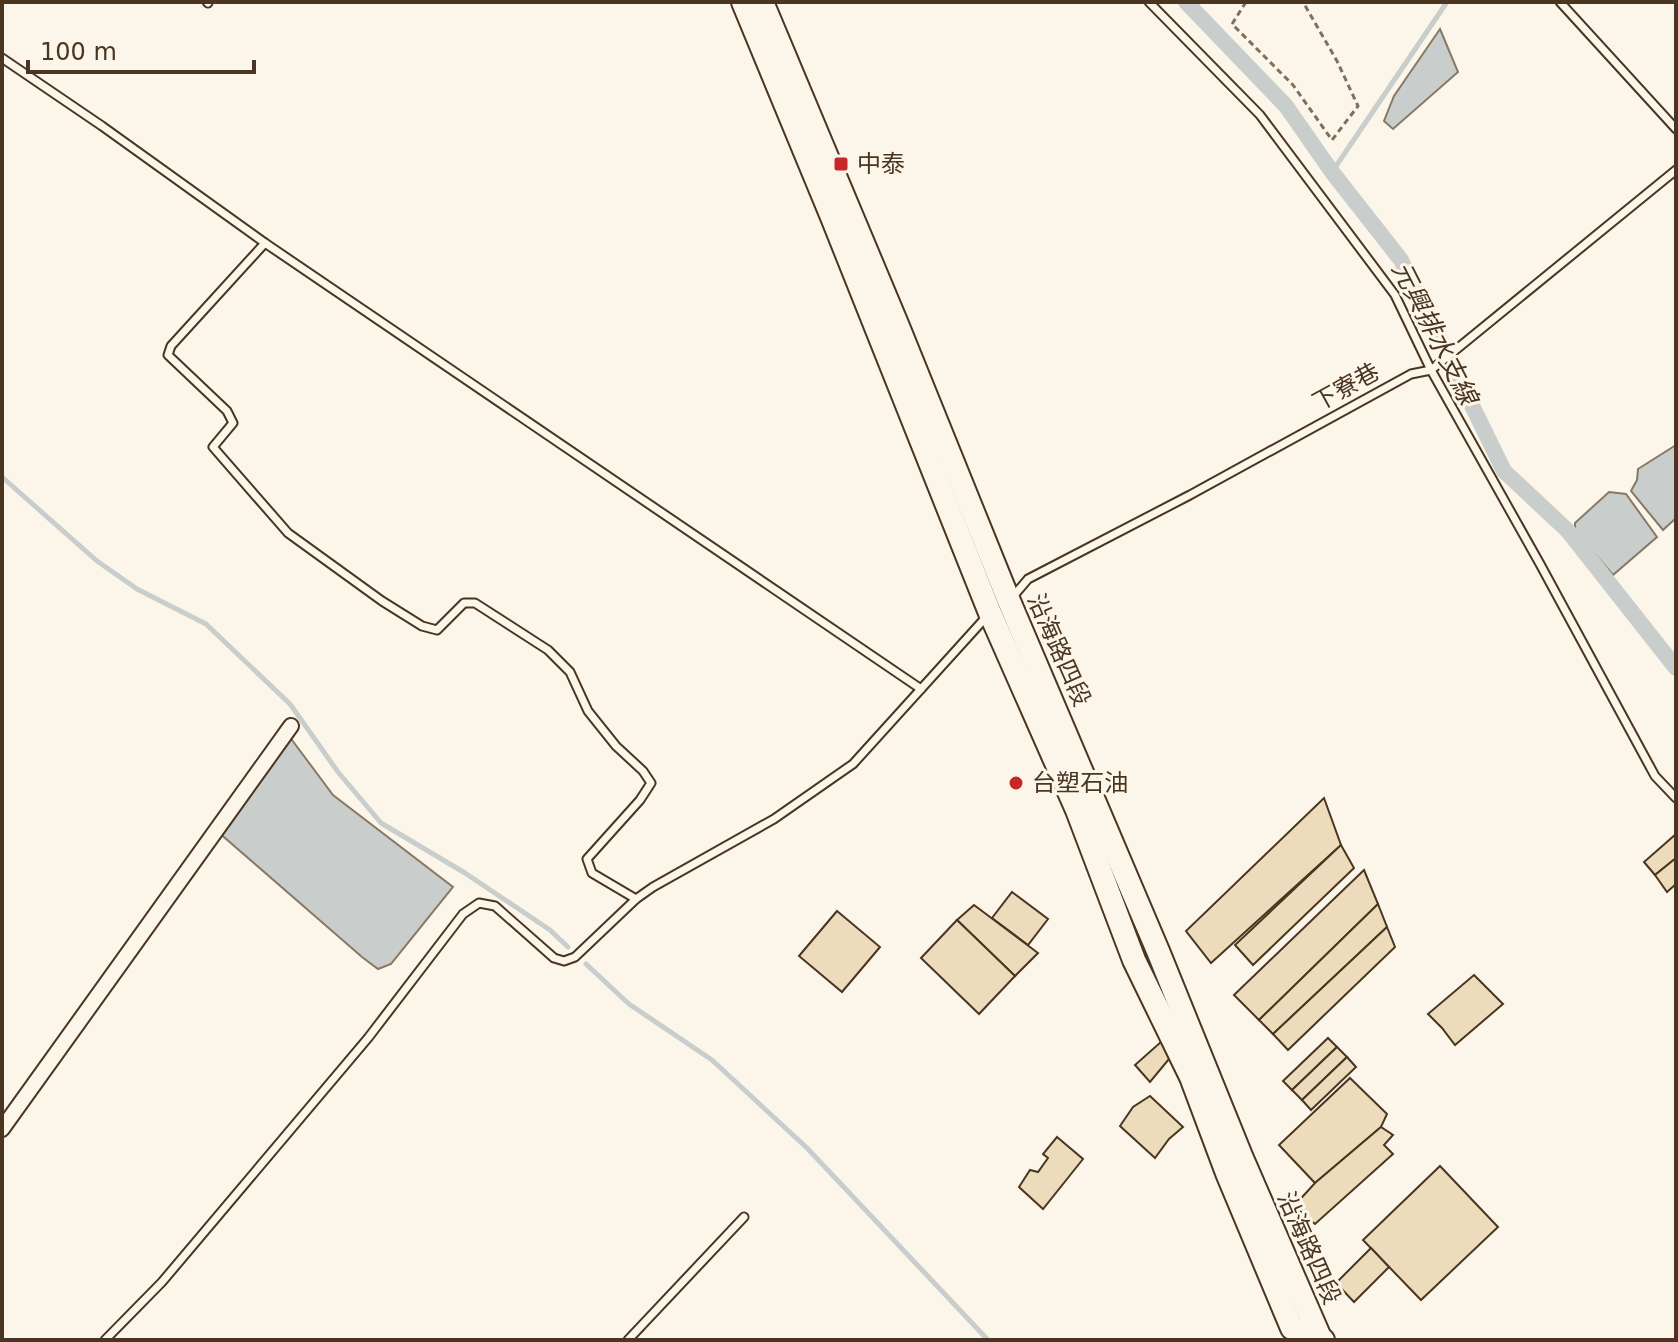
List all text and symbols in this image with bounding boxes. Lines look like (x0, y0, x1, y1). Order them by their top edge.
scale bar (28, 24, 254, 74)
text: 100 m (40, 38, 117, 66)
place label: 中泰 (857, 150, 905, 178)
marker: 中泰 (832, 155, 850, 173)
water label: 元興排水支線 (1386, 257, 1485, 412)
street label: 下寮巷 (1308, 357, 1384, 417)
street label: 沿海路四段 (1022, 589, 1096, 711)
place label: 台塑石油 (1032, 769, 1128, 797)
marker: 台塑石油 (1007, 774, 1025, 792)
street label: 沿海路四段 (1272, 1187, 1346, 1309)

